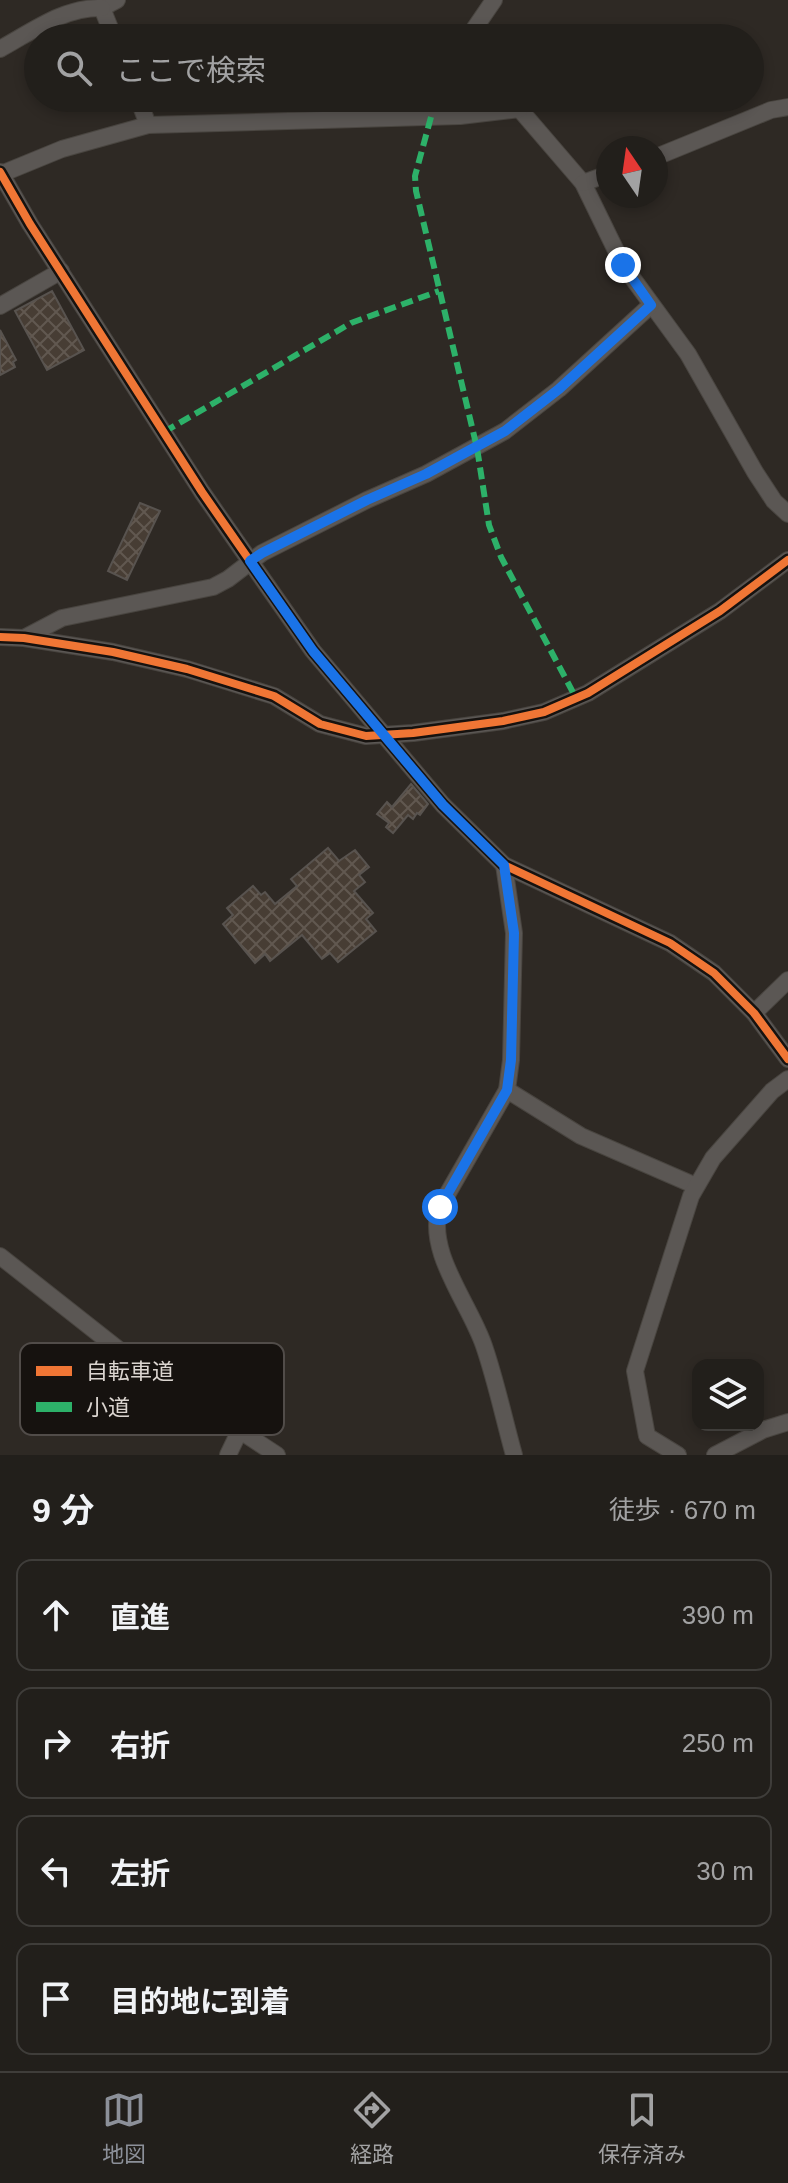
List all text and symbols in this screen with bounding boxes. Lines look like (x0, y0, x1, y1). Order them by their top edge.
search box (24, 24, 764, 112)
icon: search (52, 46, 96, 90)
text: ここで検索 (116, 54, 266, 87)
north arrow (596, 136, 668, 208)
route end (605, 247, 641, 283)
route start (422, 1189, 458, 1225)
legend (20, 1343, 284, 1435)
text: 自転車道 (86, 1359, 174, 1384)
map controls (692, 1359, 764, 1431)
button: layers (692, 1359, 764, 1431)
text: 小道 (86, 1395, 130, 1420)
text: 9 分 (32, 1491, 94, 1529)
text: 徒歩 · 670 m (609, 1495, 756, 1525)
icon: ahead (34, 1593, 78, 1637)
text: 390 m (682, 1600, 754, 1630)
text: 直進 (110, 1601, 170, 1634)
icon: right (34, 1721, 78, 1765)
text: 250 m (682, 1728, 754, 1758)
text: 右折 (110, 1729, 170, 1762)
icon: left (34, 1849, 78, 1893)
text: 30 m (696, 1856, 754, 1886)
text: 左折 (110, 1857, 170, 1890)
icon: arrive (34, 1977, 78, 2021)
text: 目的地に到着 (110, 1985, 290, 2018)
tab: 地図 (102, 2088, 146, 2168)
tab: 経路 (350, 2088, 394, 2168)
tab: 保存済み (598, 2088, 686, 2168)

